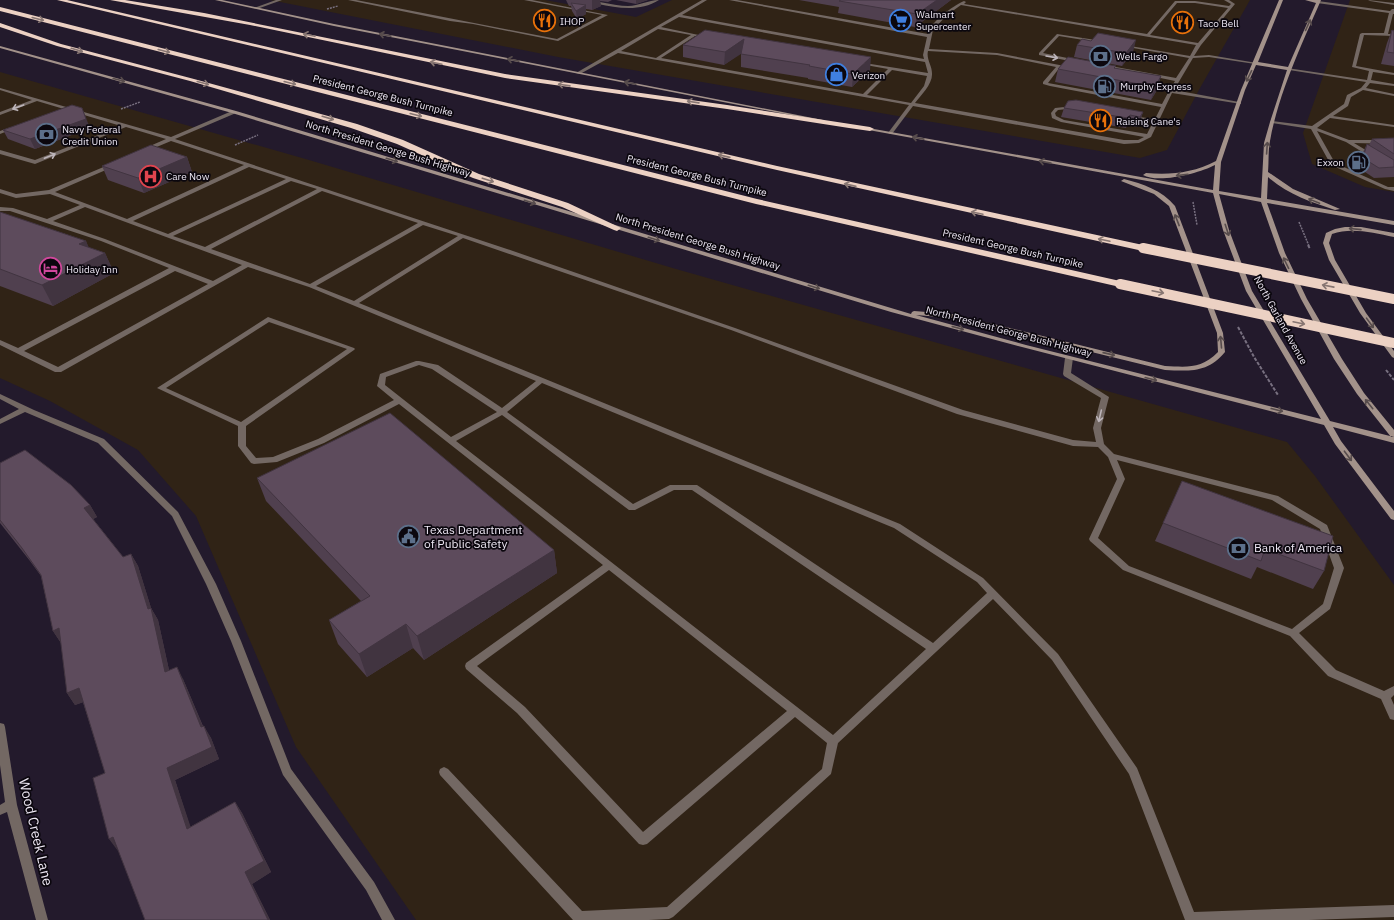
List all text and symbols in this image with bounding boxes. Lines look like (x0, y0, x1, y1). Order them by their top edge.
supermarket icon: Walmart Supercenter (888, 7, 914, 33)
restaurant icon: IHOP (532, 8, 558, 34)
place label: Walmart Supercenter (916, 8, 971, 33)
restaurant icon: Taco Bell (1170, 10, 1196, 36)
place label: IHOP (560, 15, 584, 28)
one-way arrow (31, 16, 44, 23)
place label: Taco Bell (1198, 17, 1239, 30)
one-way arrow (1305, 19, 1312, 31)
one-way arrow (303, 31, 316, 39)
one-way arrow (379, 31, 392, 39)
bank icon: Wells Fargo (1087, 43, 1113, 69)
one-way arrow (70, 47, 83, 54)
one-way arrow (157, 48, 170, 55)
place label: Wells Fargo (1116, 50, 1168, 63)
one-way arrow (1045, 53, 1058, 61)
one-way arrow (507, 56, 520, 64)
one-way arrow (430, 58, 443, 66)
shop icon: Verizon (824, 62, 850, 88)
place label: Verizon (852, 69, 885, 82)
one-way arrow (1245, 70, 1252, 82)
street label: President George Bush Turnpike (311, 72, 455, 119)
fuel station icon: Murphy Express (1092, 73, 1118, 99)
one-way arrow (112, 77, 125, 84)
one-way arrow (624, 79, 637, 87)
one-way arrow (196, 80, 209, 87)
one-way arrow (283, 80, 296, 87)
place label: Murphy Express (1120, 80, 1192, 93)
one-way arrow (558, 81, 571, 89)
one-way arrow (687, 98, 700, 106)
one-way arrow (12, 104, 25, 111)
restaurant icon: Raising Cane's (1087, 108, 1113, 134)
one-way arrow (409, 112, 422, 119)
one-way arrow (321, 115, 334, 122)
place label: Raising Cane's (1116, 115, 1181, 128)
street label: North President George Bush Highway (304, 117, 472, 180)
bank icon: Navy Federal Credit Union (34, 122, 60, 148)
place label: Navy Federal Credit Union (62, 123, 121, 148)
one-way arrow (911, 134, 924, 142)
one-way arrow (1264, 142, 1271, 155)
fuel station icon: Exxon (1346, 149, 1372, 175)
one-way arrow (44, 151, 56, 159)
street label: President George Bush Turnpike (625, 152, 769, 199)
one-way arrow (717, 152, 730, 159)
place label: Exxon (1317, 156, 1344, 169)
one-way arrow (386, 157, 399, 164)
one-way arrow (1039, 158, 1052, 166)
hospital icon: Care Now (138, 163, 164, 189)
place label: Care Now (166, 170, 210, 183)
one-way arrow (1176, 171, 1189, 179)
one-way arrow (481, 177, 494, 184)
one-way arrow (844, 180, 857, 188)
one-way arrow (1309, 197, 1321, 205)
one-way arrow (524, 198, 536, 206)
one-way arrow (971, 208, 984, 216)
street label: North President George Bush Highway (614, 210, 782, 273)
one-way arrow (1173, 214, 1181, 226)
one-way arrow (1224, 224, 1231, 237)
one-way arrow (1349, 225, 1362, 233)
street label: President George Bush Turnpike (941, 226, 1085, 271)
one-way arrow (1098, 235, 1111, 243)
one-way arrow (647, 236, 660, 243)
hotel icon: Holiday Inn (38, 256, 64, 282)
one-way arrow (1282, 257, 1289, 269)
place label: Holiday Inn (66, 263, 118, 276)
street label: North Garland Avenue (1251, 274, 1311, 367)
one-way arrow (1322, 281, 1335, 289)
one-way arrow (807, 284, 820, 291)
one-way arrow (1151, 289, 1164, 297)
street label: North President George Bush Highway (924, 303, 1093, 360)
one-way arrow (1366, 317, 1374, 328)
one-way arrow (1292, 319, 1305, 327)
one-way arrow (951, 325, 964, 333)
one-way arrow (1217, 336, 1224, 349)
one-way arrow (1102, 351, 1115, 359)
one-way arrow (1145, 375, 1158, 383)
one-way arrow (1365, 399, 1374, 410)
one-way arrow (1271, 407, 1284, 415)
one-way arrow (1096, 410, 1104, 423)
one-way arrow (1344, 450, 1352, 461)
place label: Texas Department of Public Safety (424, 522, 522, 551)
public building icon: Texas Department of Public Safety (395, 524, 421, 550)
bank icon: Bank of America (1225, 535, 1251, 561)
place label: Bank of America (1254, 540, 1343, 555)
street label: Wood Creek Lane (15, 777, 57, 888)

